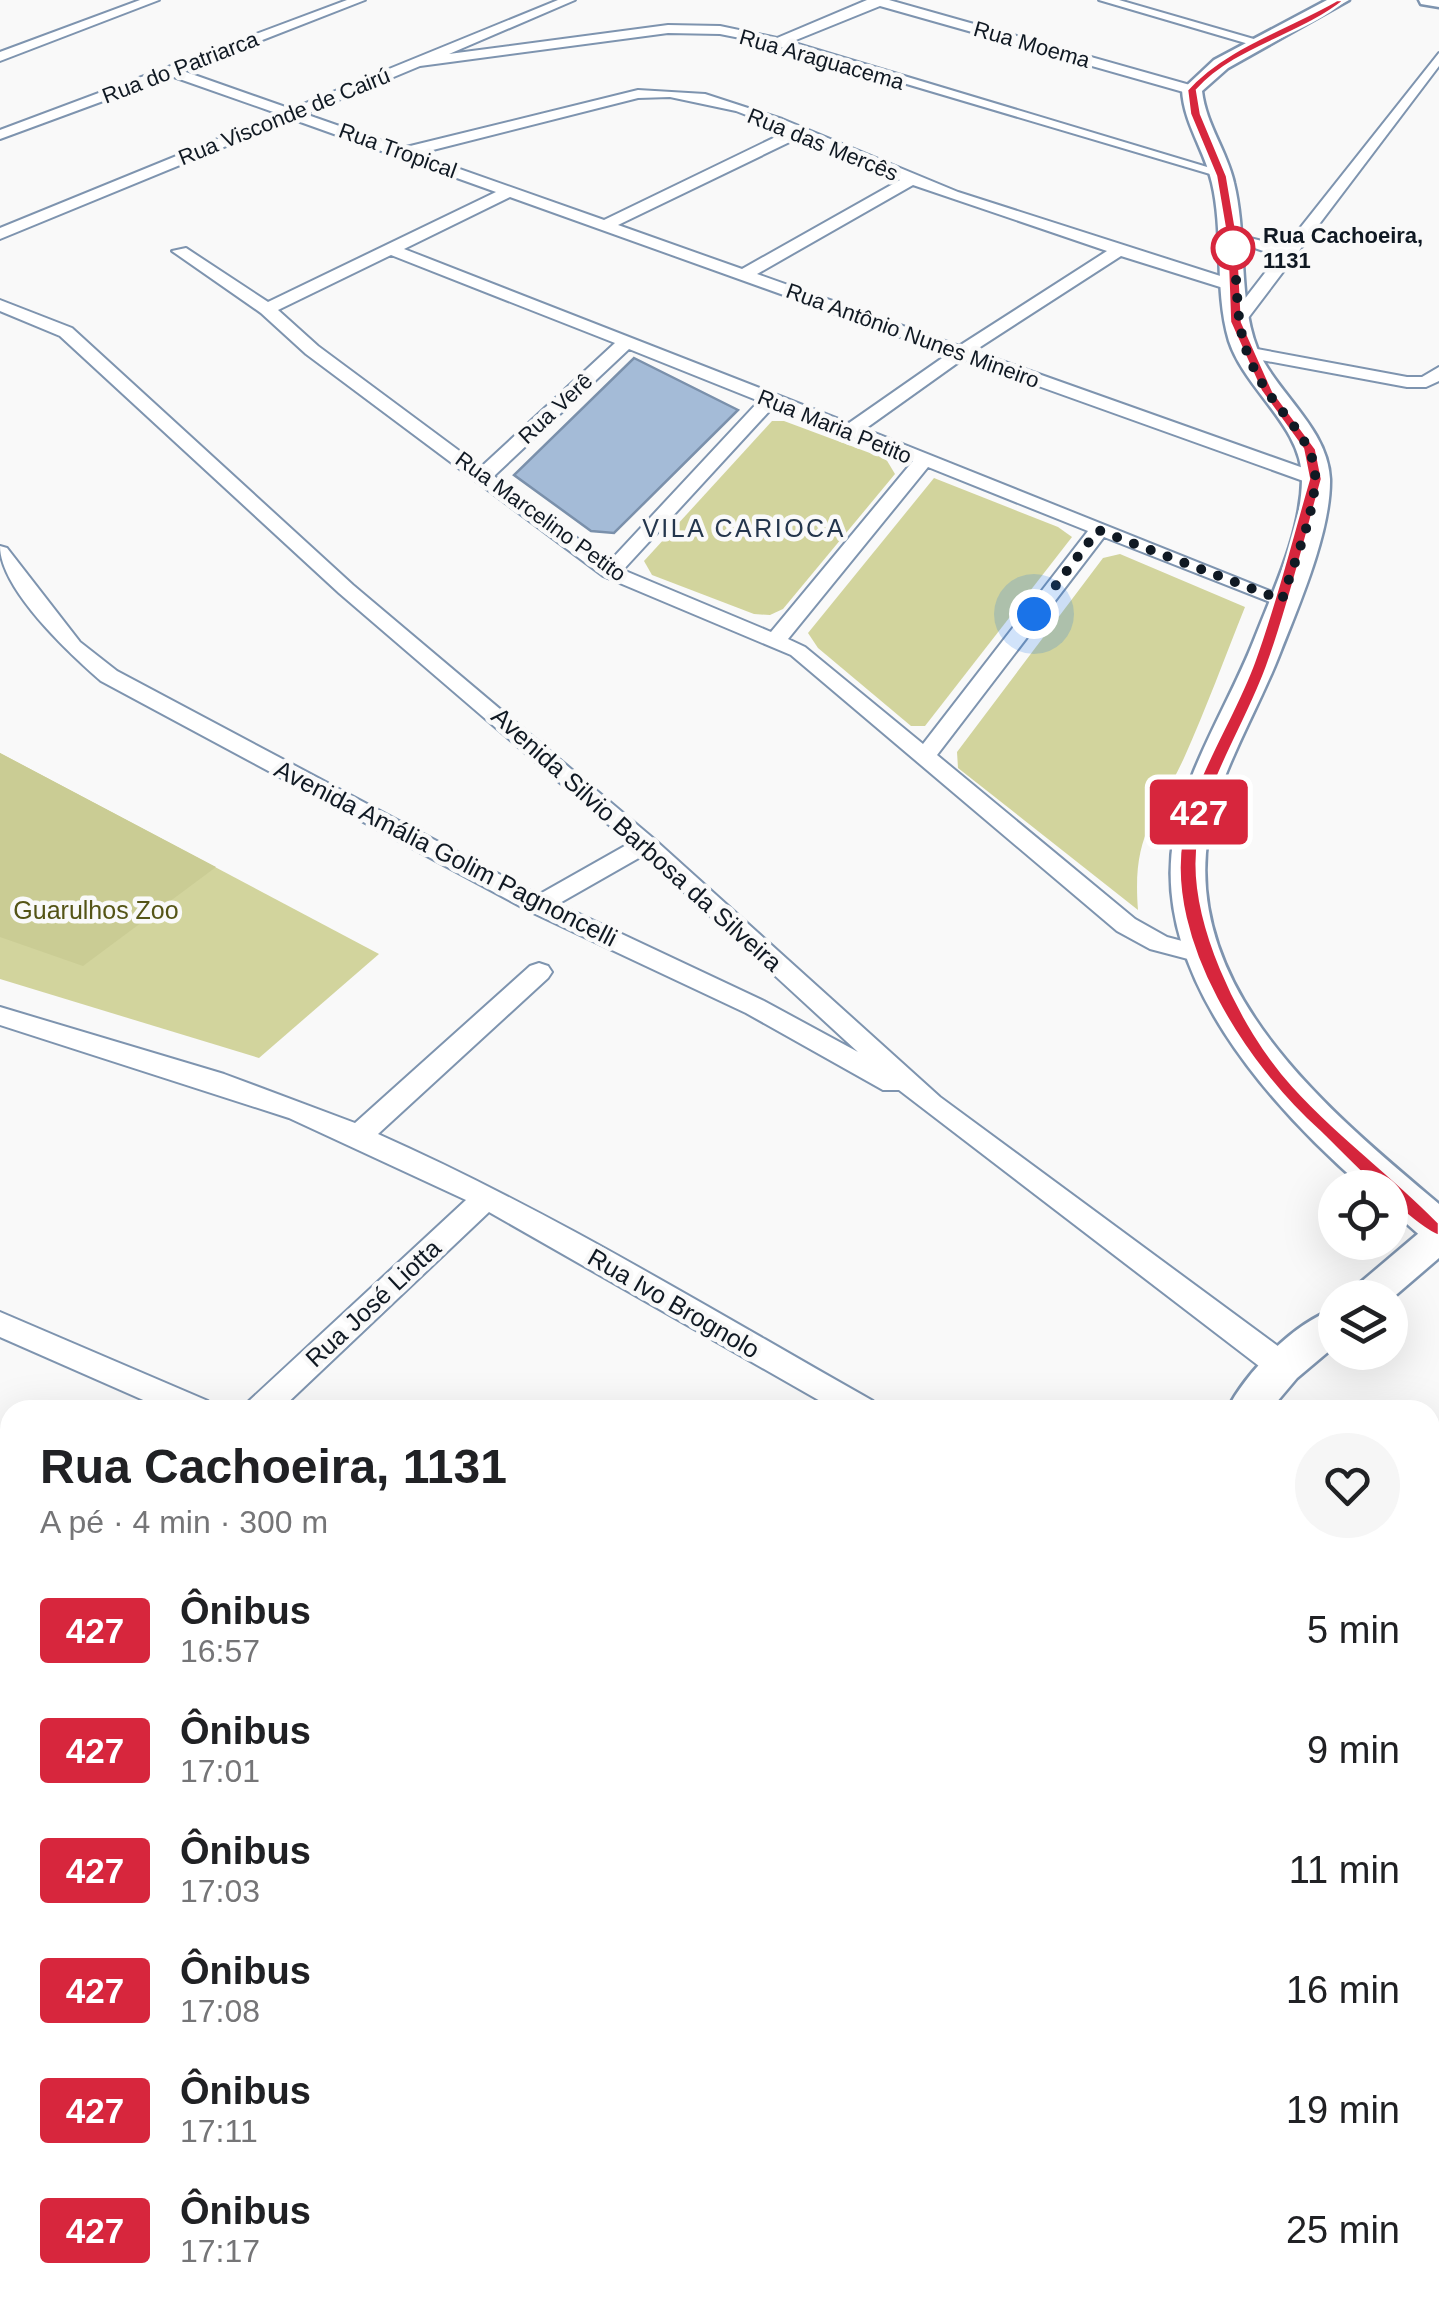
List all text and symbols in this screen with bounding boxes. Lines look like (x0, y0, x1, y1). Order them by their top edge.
street label: Rua Moema (971, 16, 1094, 73)
street label: Rua Araguacema (737, 24, 908, 95)
street label: Rua do Patriarca (99, 26, 262, 109)
street label: Rua Visconde de Cairú (175, 63, 394, 170)
street label: Rua das Mercês (744, 103, 902, 186)
street label: Rua Tropical (336, 118, 460, 183)
place label: Rua Cachoeira, 1131 (1263, 223, 1423, 273)
marker: Rua Cachoeira, 1131 (1212, 227, 1254, 269)
street label: Rua Antônio Nunes Mineiro (783, 278, 1043, 393)
street label: Rua Verê (513, 368, 597, 449)
street label: Rua Maria Petito (754, 384, 915, 469)
street label: Rua Marcelino Petito (451, 446, 631, 587)
district label: VILA CARIOCA (642, 514, 846, 542)
your location (1009, 589, 1059, 639)
street label: Avenida Silvio Barbosa da Silveira (486, 701, 788, 977)
street label: Avenida Amália Golim Pagnoncelli (270, 754, 622, 952)
line badge: 427 (1142, 780, 1256, 844)
text: 427 (1170, 793, 1228, 832)
park label: Guarulhos Zoo (13, 896, 179, 924)
map controls (1318, 1170, 1408, 1370)
button: locate (1318, 1170, 1408, 1260)
street label: Rua José Liotta (300, 1233, 446, 1372)
street label: Rua Ivo Brognolo (583, 1243, 765, 1363)
button: layers (1318, 1280, 1408, 1370)
button: heart (1295, 1433, 1400, 1538)
text: Rua Cachoeira, 1131 (40, 1440, 507, 1493)
text: A pé · 4 min · 300 m (40, 1504, 328, 1540)
text: Ônibus (180, 1590, 311, 1632)
text: 5 min (1307, 1609, 1400, 1651)
text: 427 (66, 1611, 124, 1650)
text: 16:57 (180, 1633, 260, 1669)
text: Ônibus (180, 1710, 311, 1752)
text: 9 min (1307, 1729, 1400, 1771)
text: 427 (66, 1731, 124, 1770)
text: 17:01 (180, 1753, 260, 1789)
text: Ônibus (180, 1830, 311, 1872)
text: 11 min (1289, 1849, 1400, 1891)
text: 427 (66, 1851, 124, 1890)
text: 17:03 (180, 1873, 260, 1909)
text: Ônibus (180, 1950, 311, 1992)
text: 16 min (1286, 1969, 1400, 2011)
text: 427 (66, 1971, 124, 2010)
text: 17:08 (180, 1993, 260, 2029)
text: Ônibus (180, 2070, 311, 2112)
text: 19 min (1286, 2089, 1400, 2131)
text: 427 (66, 2091, 124, 2130)
text: 17:11 (180, 2113, 258, 2149)
text: Ônibus (180, 2190, 311, 2232)
text: 25 min (1286, 2209, 1400, 2251)
text: 427 (66, 2211, 124, 2250)
text: 17:17 (180, 2233, 260, 2269)

